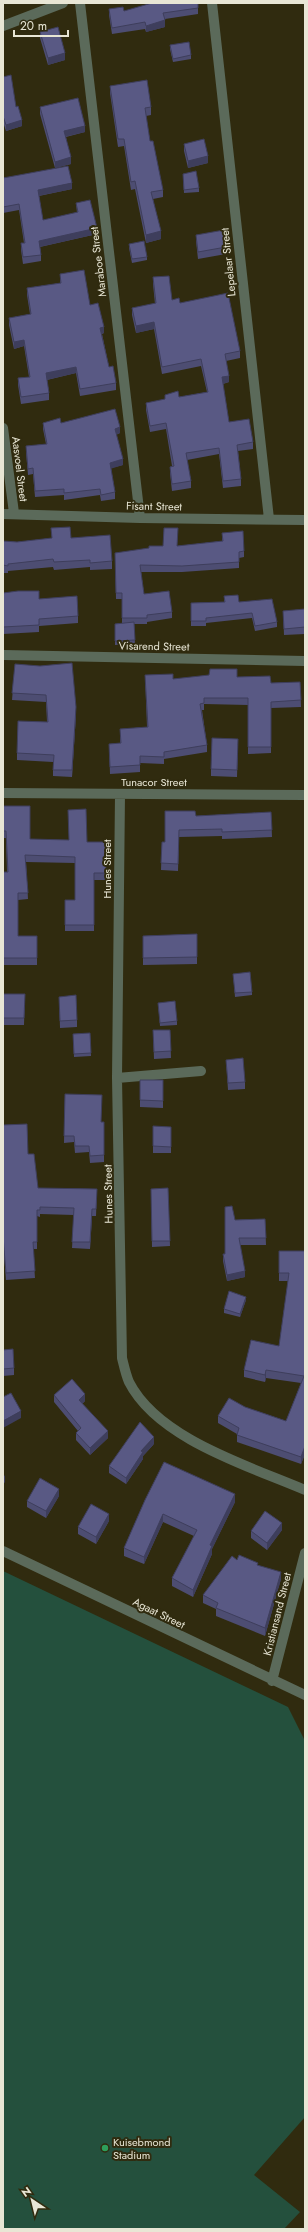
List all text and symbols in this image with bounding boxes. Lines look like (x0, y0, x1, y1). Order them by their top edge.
scale bar (14, 12, 68, 38)
text: 20 m (20, 17, 47, 35)
street label: Maraboe Street (86, 226, 110, 298)
street label: Lepelaar Street (216, 227, 240, 297)
street label: Aasvoel Street (8, 436, 32, 503)
street label: Fisant Street (126, 498, 183, 514)
street label: Visarend Street (119, 637, 190, 655)
street label: Tunacor Street (121, 774, 187, 790)
street label: Hunes Street (99, 839, 115, 899)
street label: Hunes Street (99, 1164, 117, 1224)
street label: Kristiansand Street (259, 1570, 295, 1657)
street label: Agaat Street (130, 1593, 188, 1633)
place label: Kuisebmond Stadium (113, 2134, 171, 2163)
marker: Kuisebmond Stadium (100, 2143, 110, 2153)
north arrow (12, 2180, 52, 2220)
text: N (18, 2183, 34, 2201)

